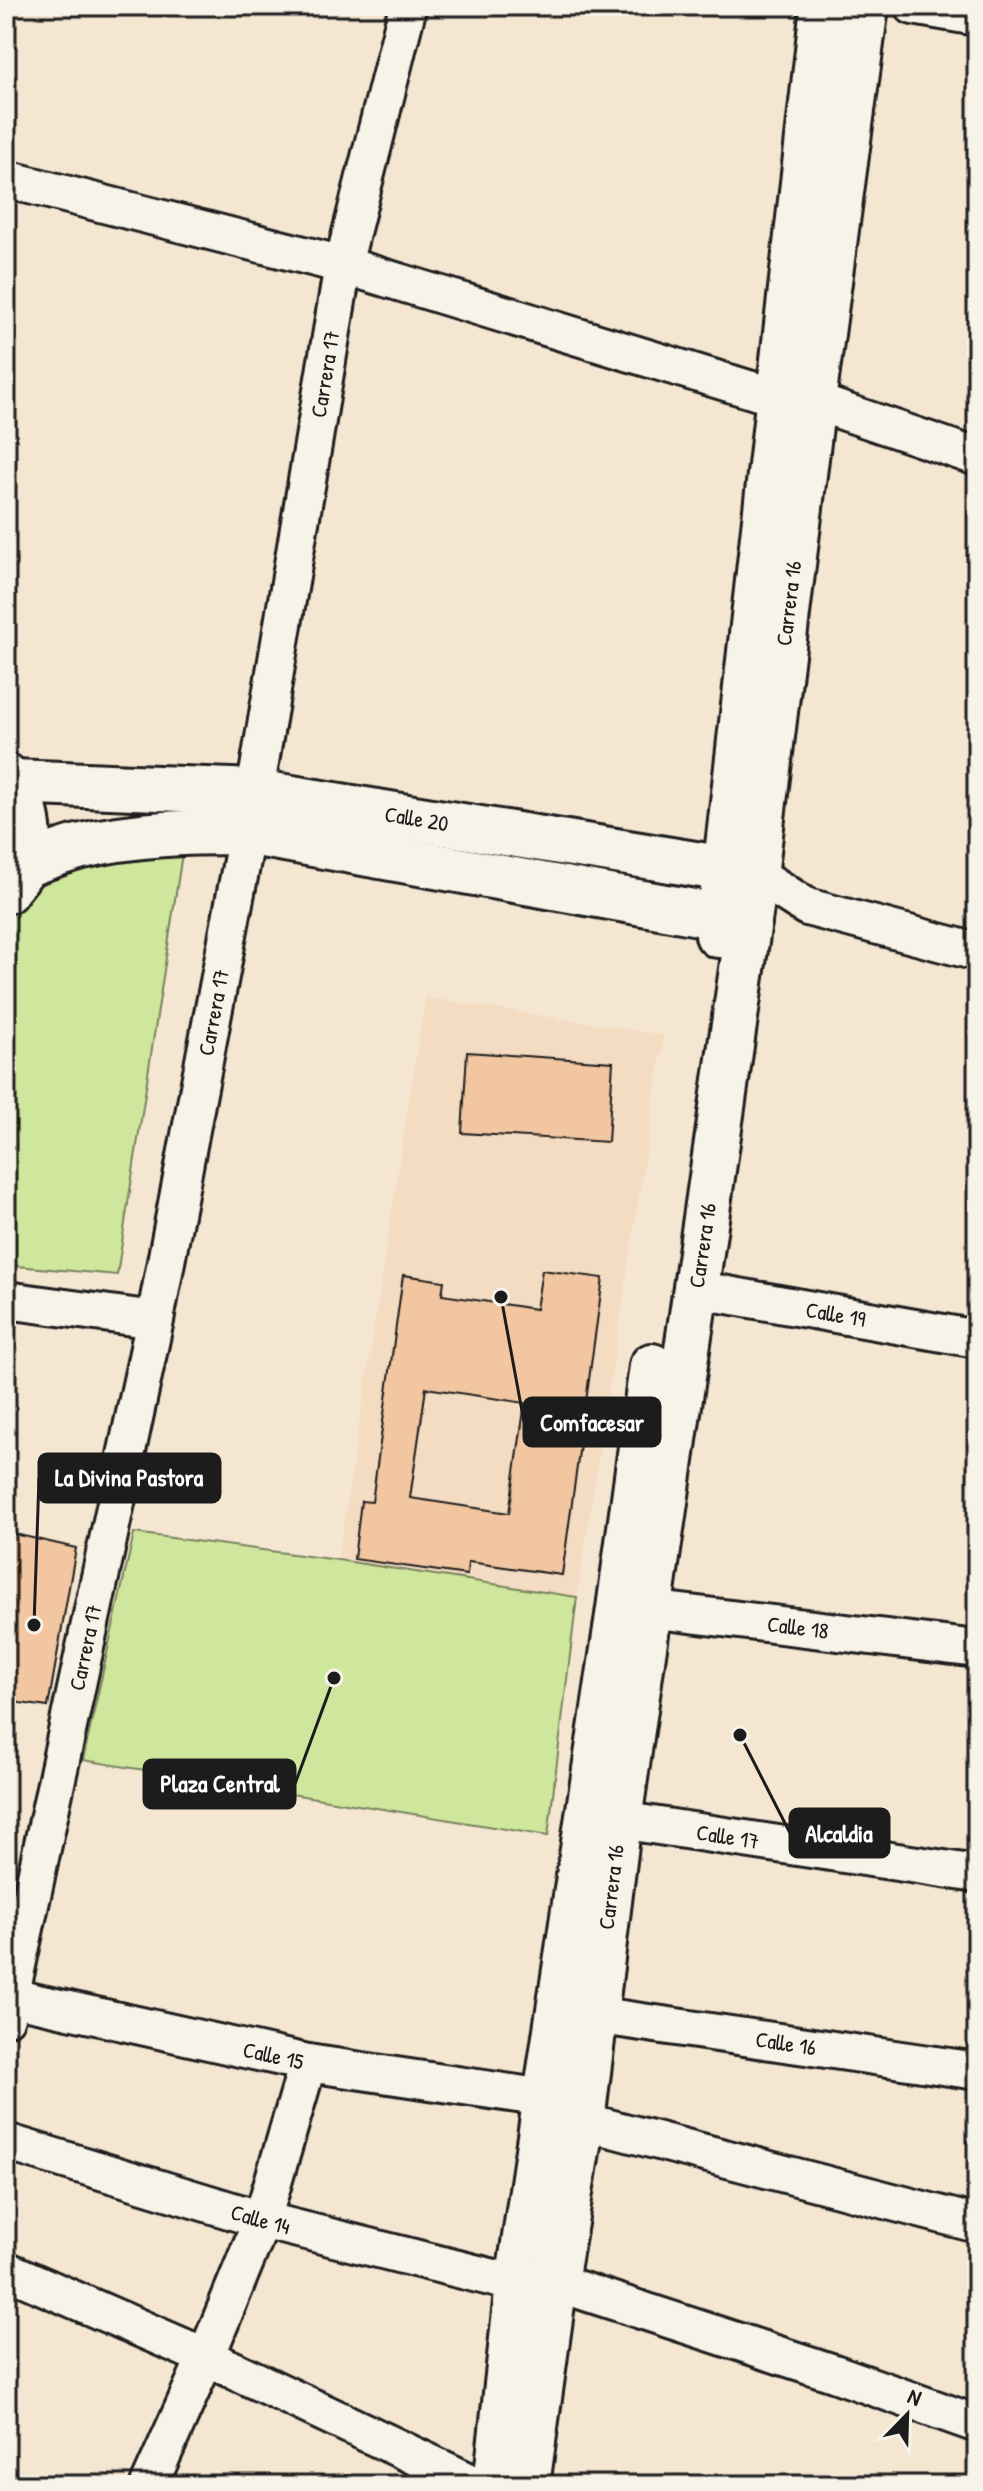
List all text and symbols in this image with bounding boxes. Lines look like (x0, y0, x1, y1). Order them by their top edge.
street label: Carrera 17 (303, 328, 347, 420)
street label: Carrera 16 (768, 559, 808, 647)
street label: Calle 20 (383, 798, 451, 838)
street label: Carrera 17 (190, 966, 236, 1058)
street label: Carrera 16 (681, 1201, 723, 1290)
street label: Calle 19 (804, 1294, 868, 1334)
callout: Comfacesar (524, 1398, 660, 1446)
text: Comfacesar (540, 1406, 645, 1438)
callout: La Divina Pastora (39, 1454, 220, 1502)
text: La Divina Pastora (55, 1461, 204, 1493)
street label: Carrera 17 (61, 1601, 109, 1693)
street label: Calle 18 (766, 1609, 830, 1646)
callout: Plaza Central (144, 1760, 295, 1808)
text: Plaza Central (160, 1767, 280, 1799)
callout: Alcaldia (790, 1809, 889, 1857)
street label: Calle 17 (694, 1817, 761, 1856)
text: Alcaldia (805, 1817, 873, 1849)
street label: Carrera 16 (591, 1843, 631, 1931)
street label: Calle 16 (754, 2024, 818, 2062)
street label: Calle 15 (240, 2034, 307, 2077)
street label: Calle 14 (227, 2196, 293, 2241)
north arrow (867, 2375, 947, 2455)
text: N (904, 2380, 926, 2413)

